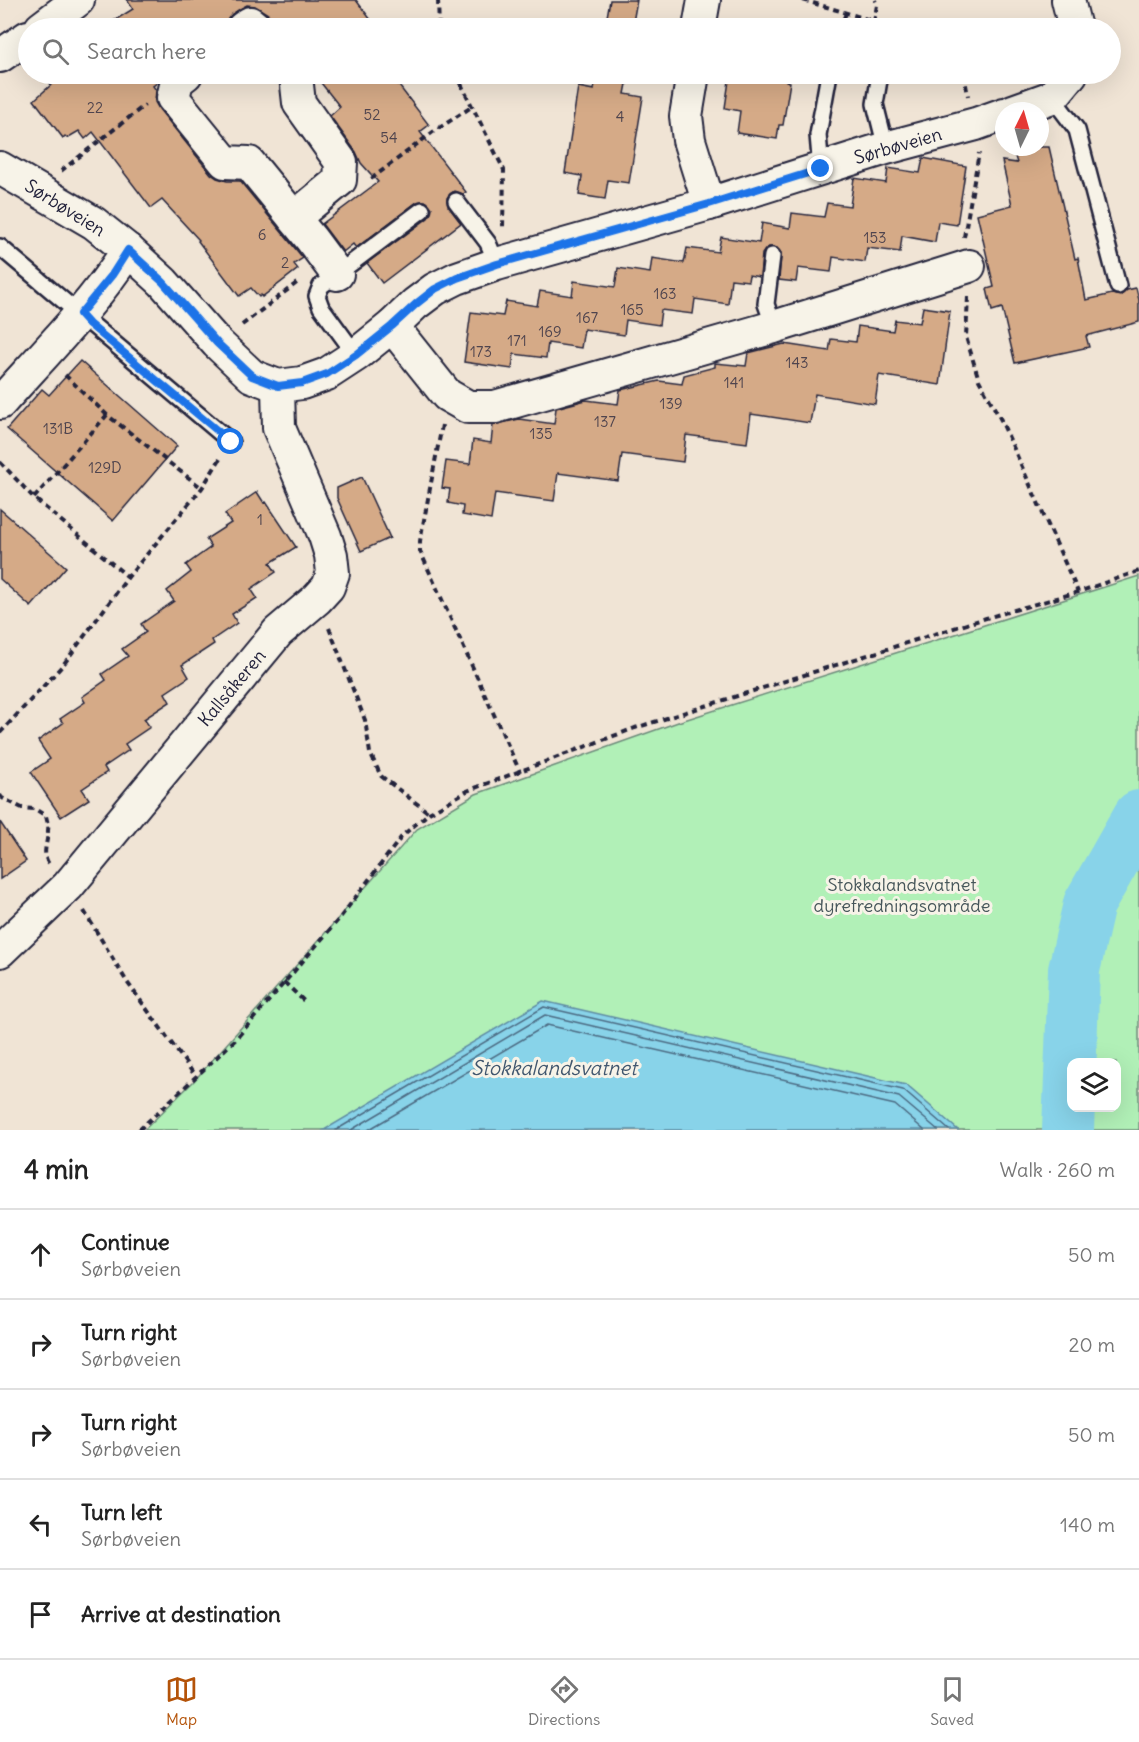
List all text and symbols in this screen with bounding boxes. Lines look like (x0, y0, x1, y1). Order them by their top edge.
search box (18, 18, 1121, 84)
icon: search (39, 35, 72, 68)
text: Search here (87, 37, 206, 65)
house number: 22 (87, 98, 103, 117)
north arrow (995, 102, 1049, 156)
house number: 52 (364, 105, 380, 124)
house number: 4 (616, 107, 625, 126)
street label: Sørbøveien (851, 122, 944, 169)
house number: 54 (380, 128, 398, 147)
route end (807, 155, 833, 181)
street label: Sørbøveien (21, 174, 110, 241)
house number: 6 (258, 225, 266, 244)
house number: 153 (863, 228, 887, 247)
house number: 2 (281, 253, 289, 272)
house number: 163 (653, 284, 677, 303)
house number: 165 (620, 300, 644, 319)
house number: 167 (576, 308, 598, 327)
house number: 169 (538, 322, 562, 341)
house number: 171 (507, 331, 527, 350)
house number: 173 (470, 342, 492, 361)
house number: 143 (785, 353, 809, 372)
house number: 141 (724, 373, 744, 392)
house number: 139 (659, 394, 683, 413)
house number: 137 (594, 412, 616, 431)
house number: 131B (43, 419, 73, 438)
house number: 135 (529, 424, 553, 443)
route start (217, 428, 243, 454)
house number: 129D (88, 458, 122, 477)
house number: 1 (257, 510, 263, 529)
street label: Kallsåkeren (193, 644, 270, 731)
park label: Stokkalandsvatnet dyrefredningsområde (814, 873, 990, 917)
water label: Stokkalandsvatnet (471, 1055, 639, 1080)
map controls (1067, 1058, 1121, 1112)
button: layers (1067, 1058, 1121, 1112)
text: 4 min (24, 1153, 89, 1186)
text: Walk · 260 m (999, 1157, 1115, 1182)
text: Continue (81, 1228, 170, 1256)
icon: ahead (24, 1238, 57, 1271)
text: 50 m (1068, 1242, 1115, 1267)
text: Sørbøveien (81, 1256, 181, 1281)
text: Turn right (81, 1318, 177, 1346)
icon: right (24, 1328, 57, 1361)
text: 20 m (1069, 1332, 1115, 1357)
text: Sørbøveien (81, 1346, 181, 1371)
text: Turn right (81, 1408, 177, 1436)
icon: right (24, 1418, 57, 1451)
text: 50 m (1068, 1422, 1115, 1447)
text: Sørbøveien (81, 1436, 181, 1461)
text: Turn left (81, 1498, 162, 1526)
icon: left (24, 1508, 57, 1541)
text: 140 m (1060, 1512, 1115, 1537)
text: Sørbøveien (81, 1526, 181, 1551)
icon: arrive (24, 1598, 57, 1631)
text: Arrive at destination (81, 1600, 281, 1628)
tab: Map (165, 1673, 198, 1729)
tab: Directions (528, 1673, 600, 1729)
tab: Saved (930, 1673, 974, 1729)

